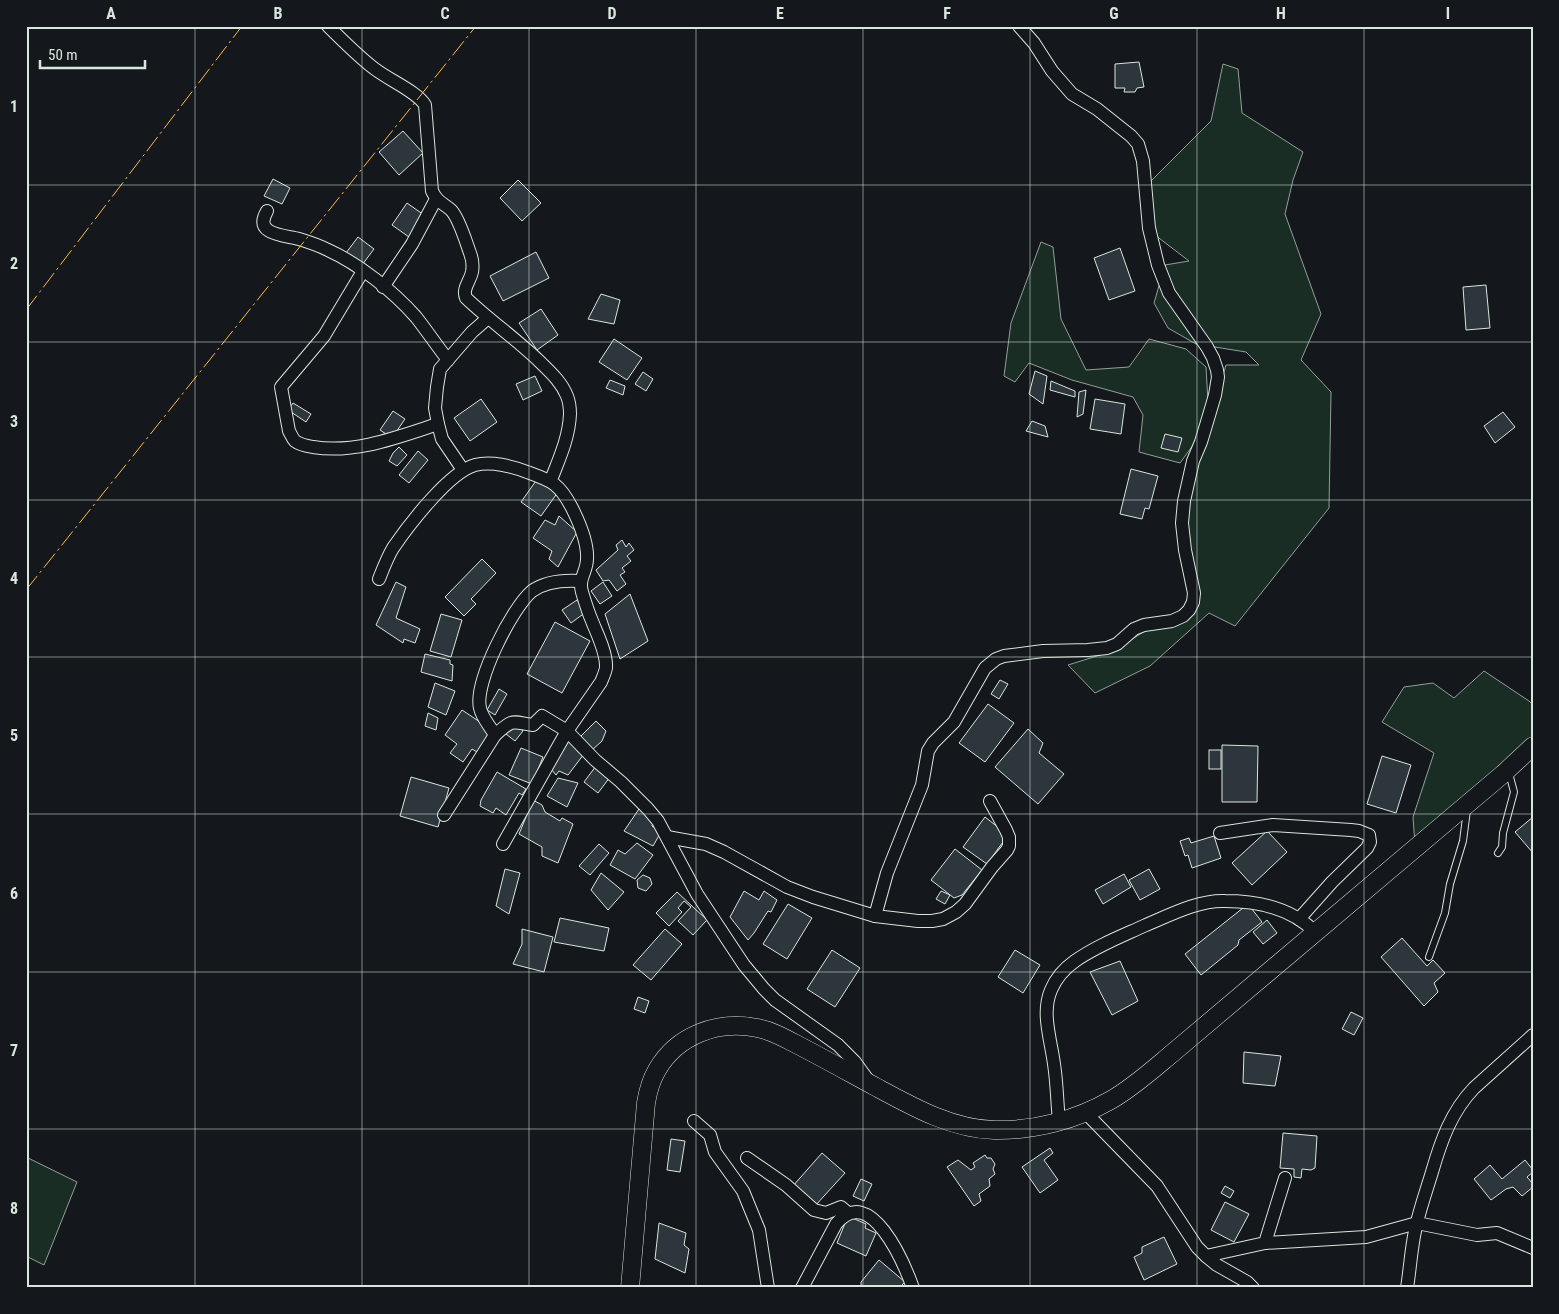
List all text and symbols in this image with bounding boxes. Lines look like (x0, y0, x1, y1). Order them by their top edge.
text: A (106, 4, 116, 23)
text: B (274, 4, 283, 23)
text: C (440, 4, 450, 23)
text: D (607, 4, 617, 23)
text: E (776, 4, 784, 23)
text: F (943, 4, 951, 23)
text: G (1109, 4, 1119, 23)
text: H (1276, 4, 1286, 23)
text: I (1446, 4, 1450, 23)
scale bar (40, 38, 145, 70)
text: 50 m (48, 46, 78, 64)
text: 1 (10, 97, 18, 116)
text: 2 (10, 254, 18, 273)
text: 3 (10, 412, 18, 431)
text: 4 (10, 569, 18, 588)
text: 5 (10, 726, 18, 745)
text: 6 (10, 884, 18, 903)
text: 7 (10, 1041, 18, 1060)
text: 8 (10, 1199, 18, 1218)

